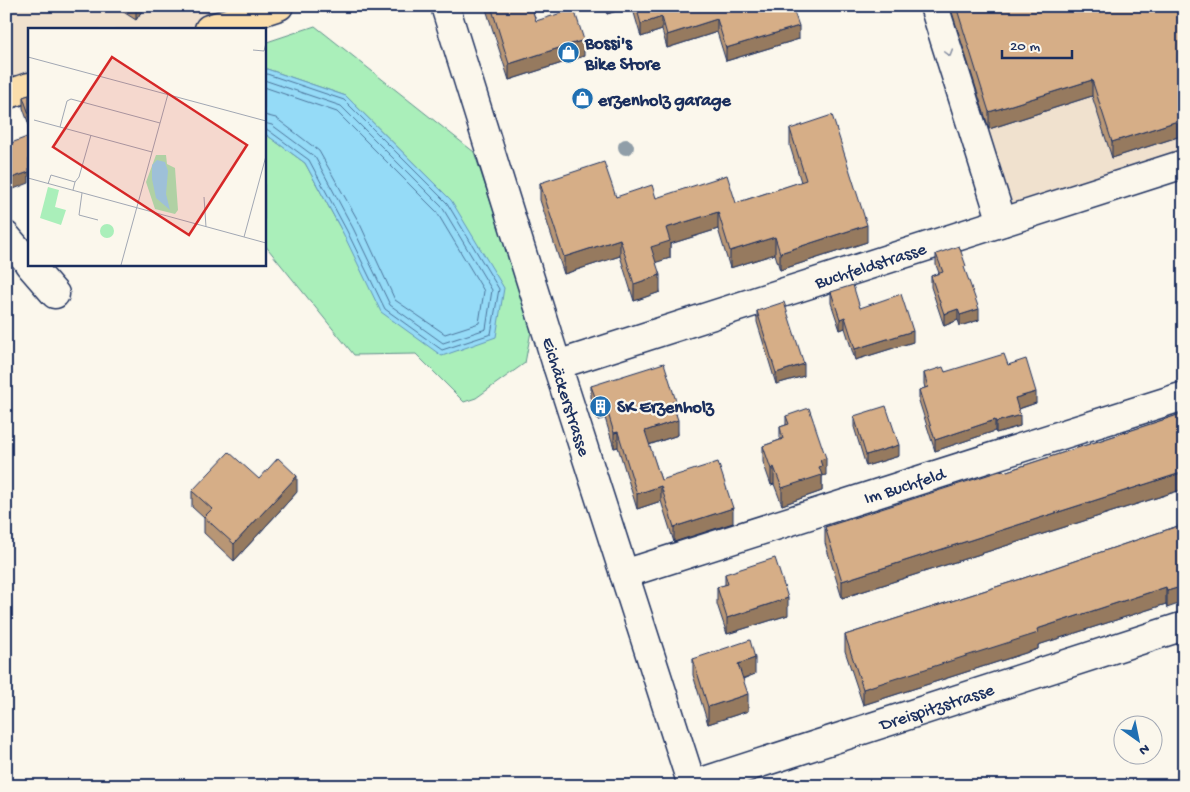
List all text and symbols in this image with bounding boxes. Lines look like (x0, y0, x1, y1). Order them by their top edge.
inset map (28, 28, 265, 265)
scale bar (1002, 28, 1072, 60)
place label: Bossi's Bike Store (584, 34, 661, 76)
text: 20 m (1010, 38, 1040, 56)
shop icon: Bossi's Bike Store (557, 40, 581, 64)
one-way arrow (943, 48, 953, 56)
shop icon: erzenholz garage (570, 87, 594, 111)
place label: erzenholz garage (597, 91, 731, 112)
street label: Buchfeldstrasse (812, 239, 930, 295)
street label: Eichäckerstrasse (536, 335, 594, 460)
building icon: SK Erzenholz (589, 394, 613, 418)
place label: SK Erzenholz (617, 398, 715, 419)
street label: Im Buchfeld (862, 464, 950, 510)
street label: Dreispitzstrasse (876, 680, 998, 737)
north arrow (1112, 714, 1162, 764)
text: N (1135, 739, 1152, 758)

